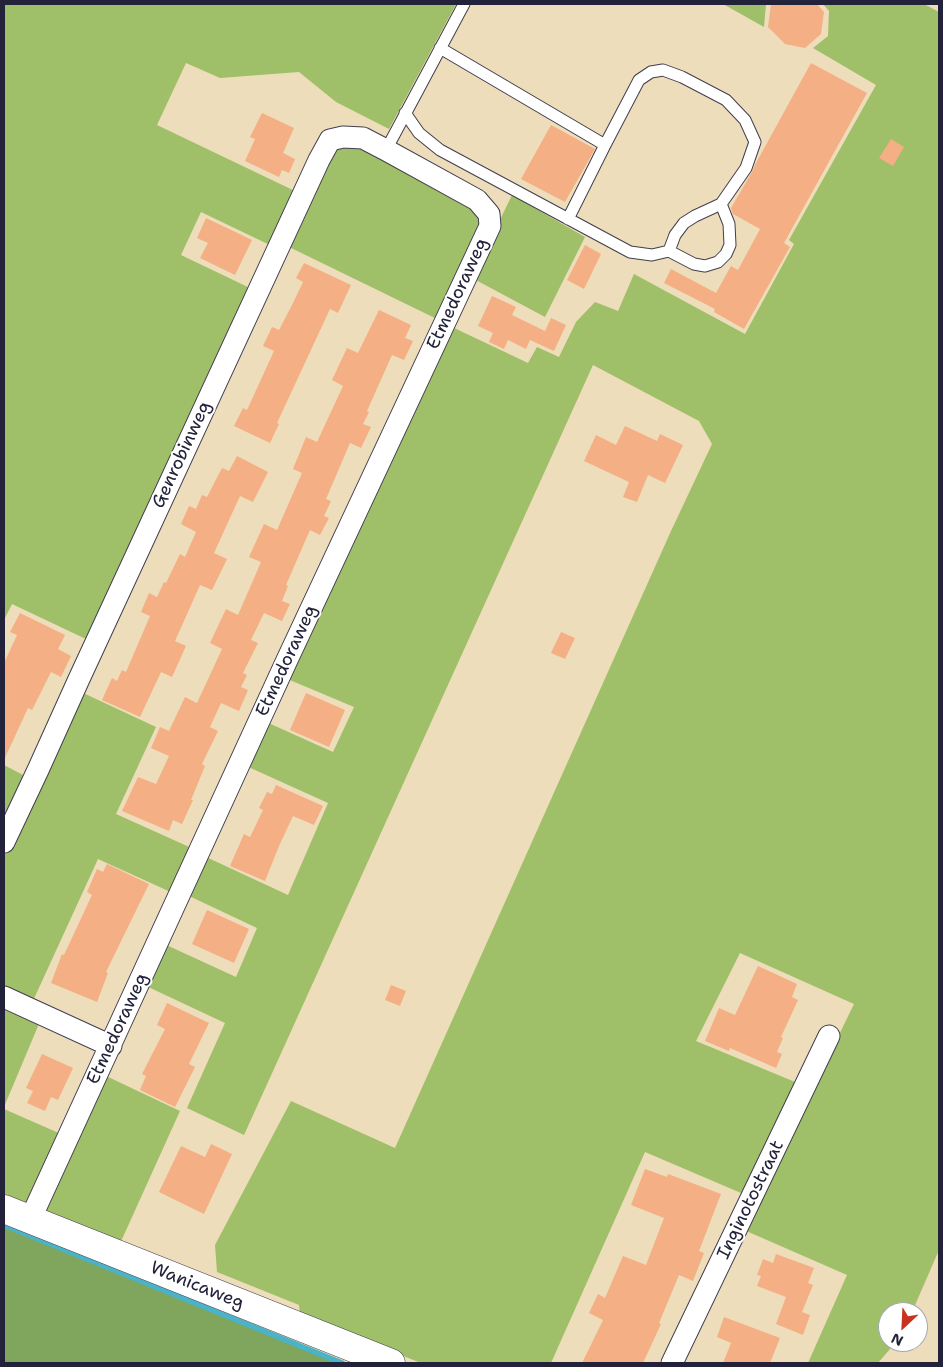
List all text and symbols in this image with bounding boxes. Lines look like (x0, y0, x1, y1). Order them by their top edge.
street label: Etmedoraweg (423, 235, 493, 353)
street label: Genrobinweg (148, 398, 216, 512)
street label: Etmedoraweg (252, 602, 322, 720)
street label: Etmedoraweg (83, 970, 153, 1088)
street label: Inginotostraat (713, 1137, 789, 1263)
street label: Wanicaweg (147, 1257, 247, 1315)
north arrow (878, 1302, 928, 1352)
text: N (888, 1329, 906, 1350)

